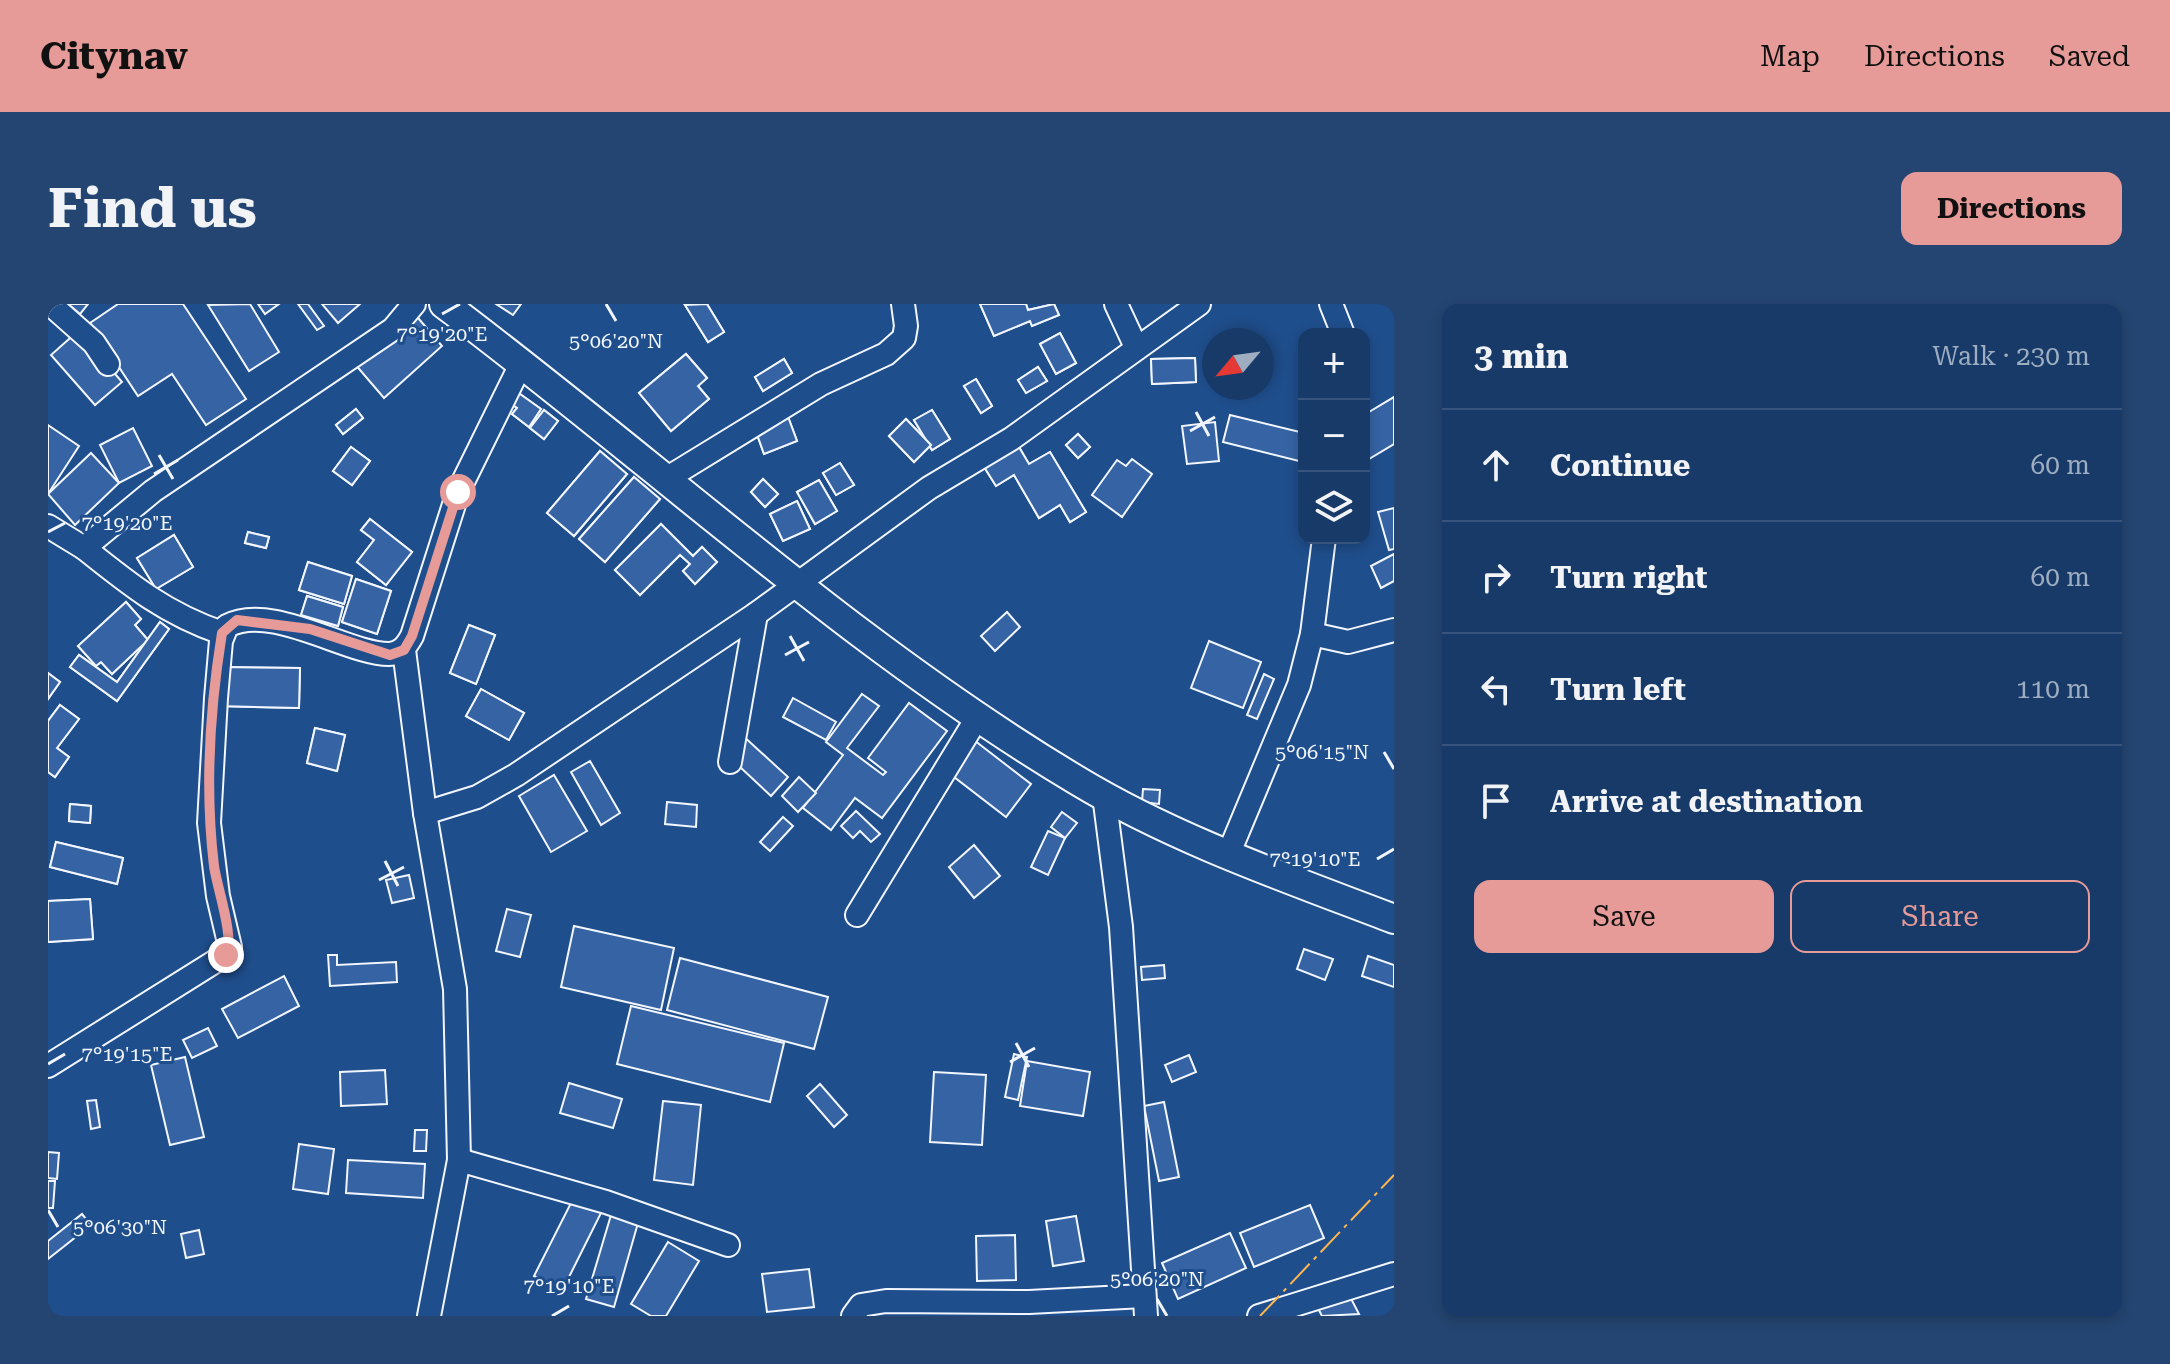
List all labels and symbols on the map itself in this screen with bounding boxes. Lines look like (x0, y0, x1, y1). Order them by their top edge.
text: 7°19'20"E (397, 322, 487, 346)
north arrow (1202, 328, 1274, 400)
text: 5°06'20"N (569, 329, 663, 353)
route start (440, 474, 476, 510)
text: 7°19'20"E (82, 511, 172, 535)
text: 5°06'15"N (1275, 740, 1369, 764)
text: 7°19'10"E (1270, 847, 1360, 871)
route end (208, 937, 244, 973)
text: 7°19'15"E (82, 1042, 172, 1066)
text: 5°06'30"N (73, 1215, 167, 1239)
text: 5°06'20"N (1110, 1267, 1204, 1291)
text: 7°19'10"E (524, 1274, 614, 1298)

